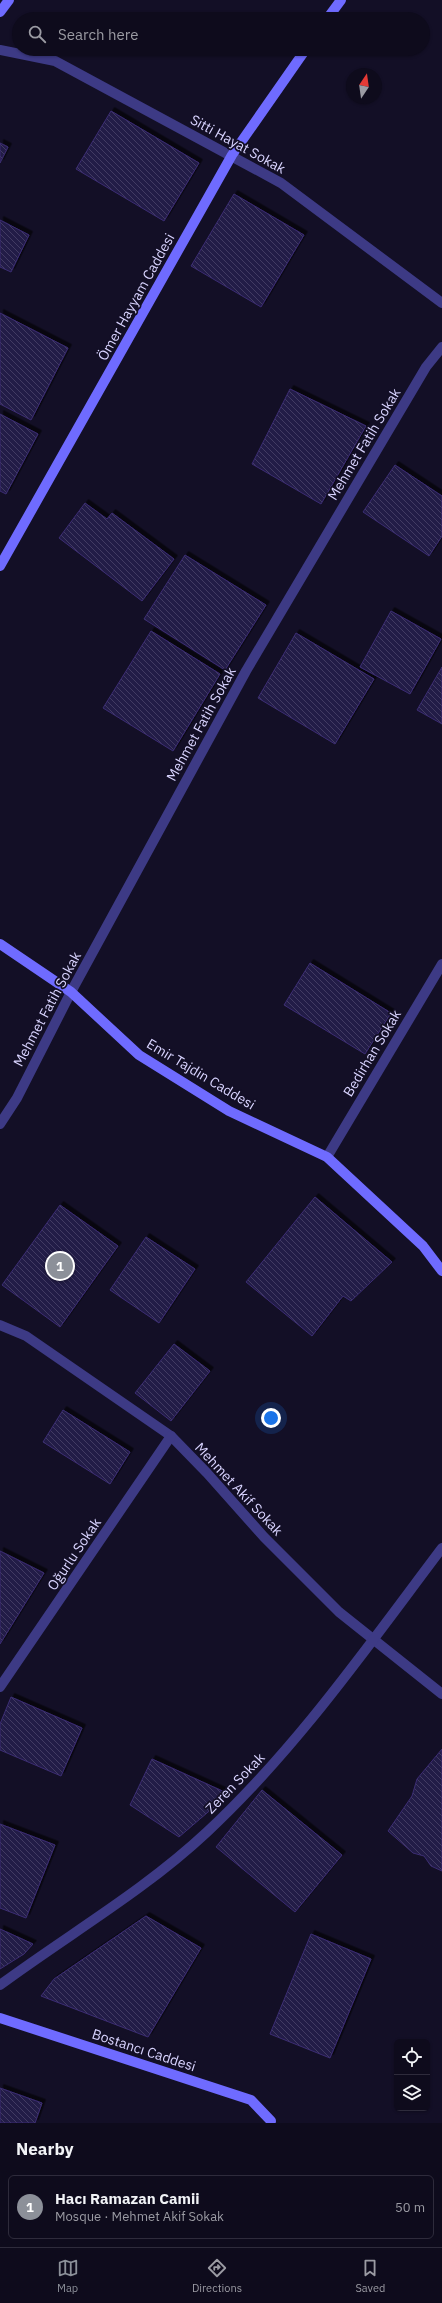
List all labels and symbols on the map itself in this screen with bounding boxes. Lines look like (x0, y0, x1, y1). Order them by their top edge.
north arrow (346, 68, 382, 104)
street label: Sitti Hayat Sokak (187, 110, 289, 178)
street label: Ömer Hayyam Caddesi (94, 230, 178, 364)
street label: Mehmet Fatih Sokak (323, 384, 405, 503)
street label: Mehmet Fatih Sokak (162, 663, 240, 784)
street label: Mehmet Fatih Sokak (9, 948, 85, 1070)
street label: Bedirhan Sokak (339, 1006, 405, 1100)
street label: Emir Tajdin Caddesi (143, 1034, 259, 1114)
pin: 1 (47, 1251, 73, 1281)
your location (261, 1408, 281, 1428)
street label: Mehmet Akif Sokak (191, 1439, 287, 1540)
street label: Oğurlu Sokak (43, 1514, 105, 1594)
street label: Zeren Sokak (201, 1748, 269, 1817)
street label: Bostancı Caddesi (90, 2025, 198, 2075)

